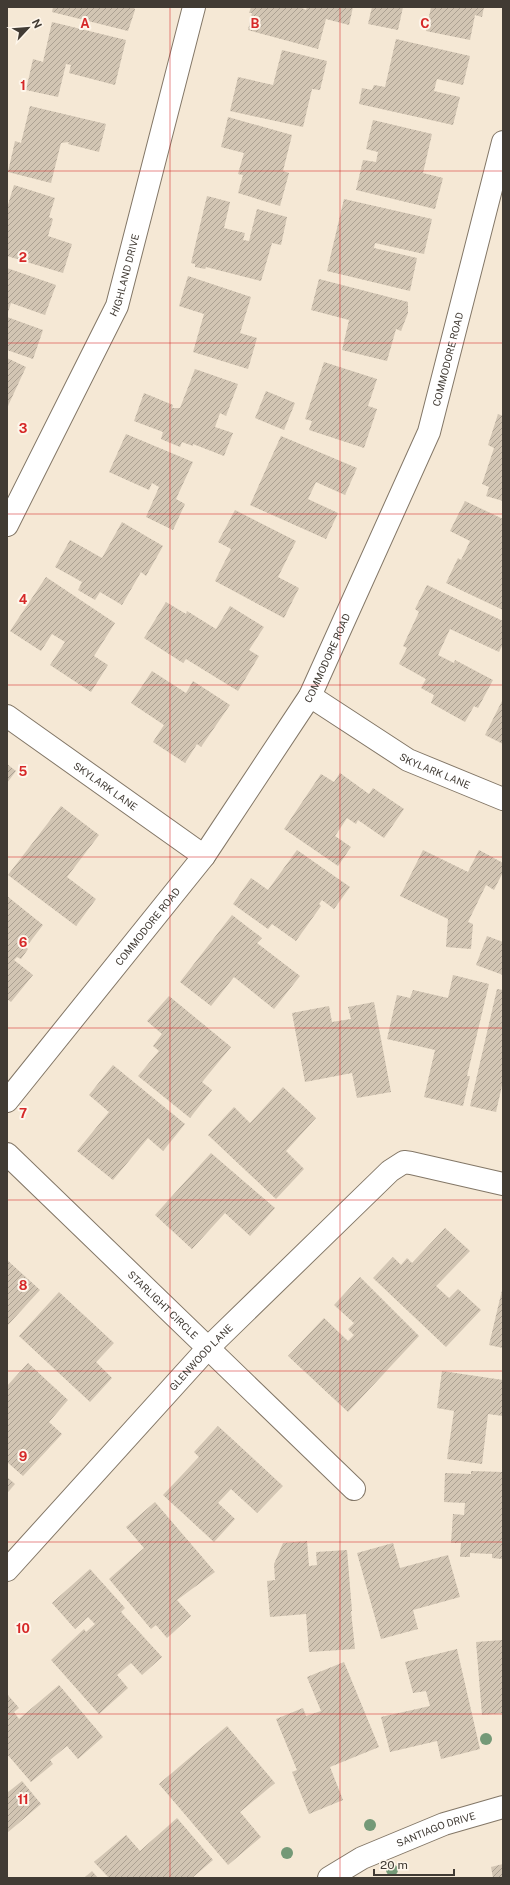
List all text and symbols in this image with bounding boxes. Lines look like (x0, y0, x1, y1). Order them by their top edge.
north arrow (8, 8, 48, 48)
text: A (80, 16, 90, 31)
text: B (251, 16, 260, 31)
text: C (420, 16, 430, 31)
text: N (30, 17, 44, 30)
text: 1 (20, 78, 26, 93)
street label: HIGHLAND DRIVE (107, 232, 141, 318)
text: 2 (19, 250, 27, 265)
street label: COMMODORE ROAD (430, 311, 465, 408)
text: 3 (19, 421, 28, 436)
text: 4 (19, 592, 28, 607)
street label: COMMODORE ROAD (301, 611, 353, 705)
street label: SKYLARK LANE (397, 750, 472, 791)
street label: SKYLARK LANE (71, 759, 140, 813)
text: 5 (19, 764, 28, 779)
street label: COMMODORE ROAD (112, 885, 182, 968)
text: 6 (19, 935, 28, 950)
text: 7 (19, 1106, 27, 1121)
street label: STARLIGHT CIRCLE (126, 1268, 201, 1341)
text: 8 (19, 1278, 28, 1293)
street label: GLENWOOD LANE (167, 1321, 235, 1393)
text: 9 (19, 1449, 27, 1464)
text: 10 (16, 1621, 30, 1636)
text: 11 (17, 1792, 29, 1807)
street label: SANTIAGO DRIVE (395, 1809, 477, 1849)
scale bar (374, 1851, 454, 1877)
text: 20 m (380, 1858, 408, 1872)

